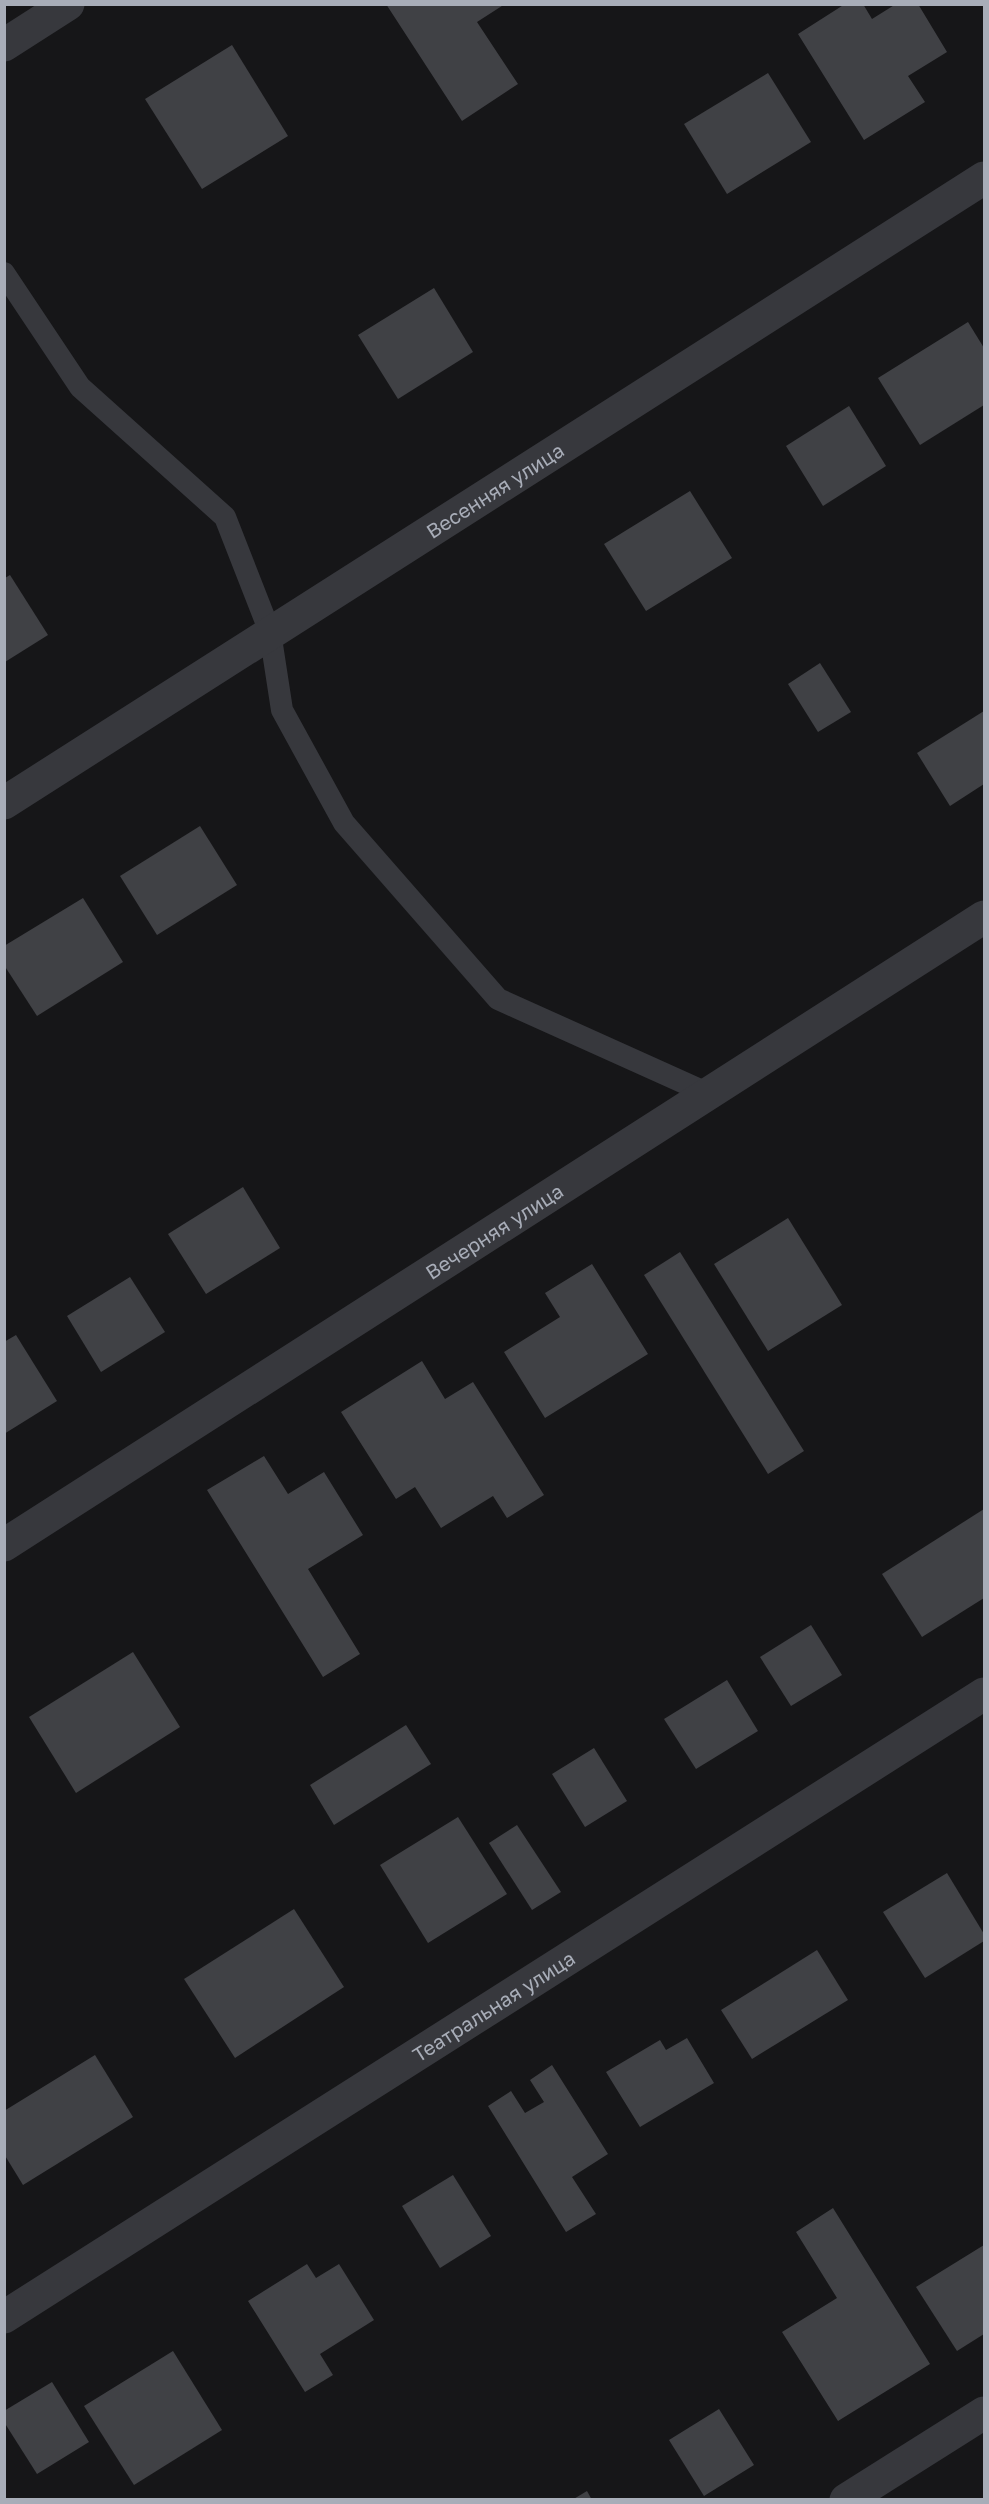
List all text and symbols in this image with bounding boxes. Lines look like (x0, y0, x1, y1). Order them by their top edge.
street label: Весенняя улица (421, 437, 568, 543)
street label: Вечерняя улица (421, 1178, 567, 1284)
street label: Театральная улица (408, 1945, 579, 2066)

